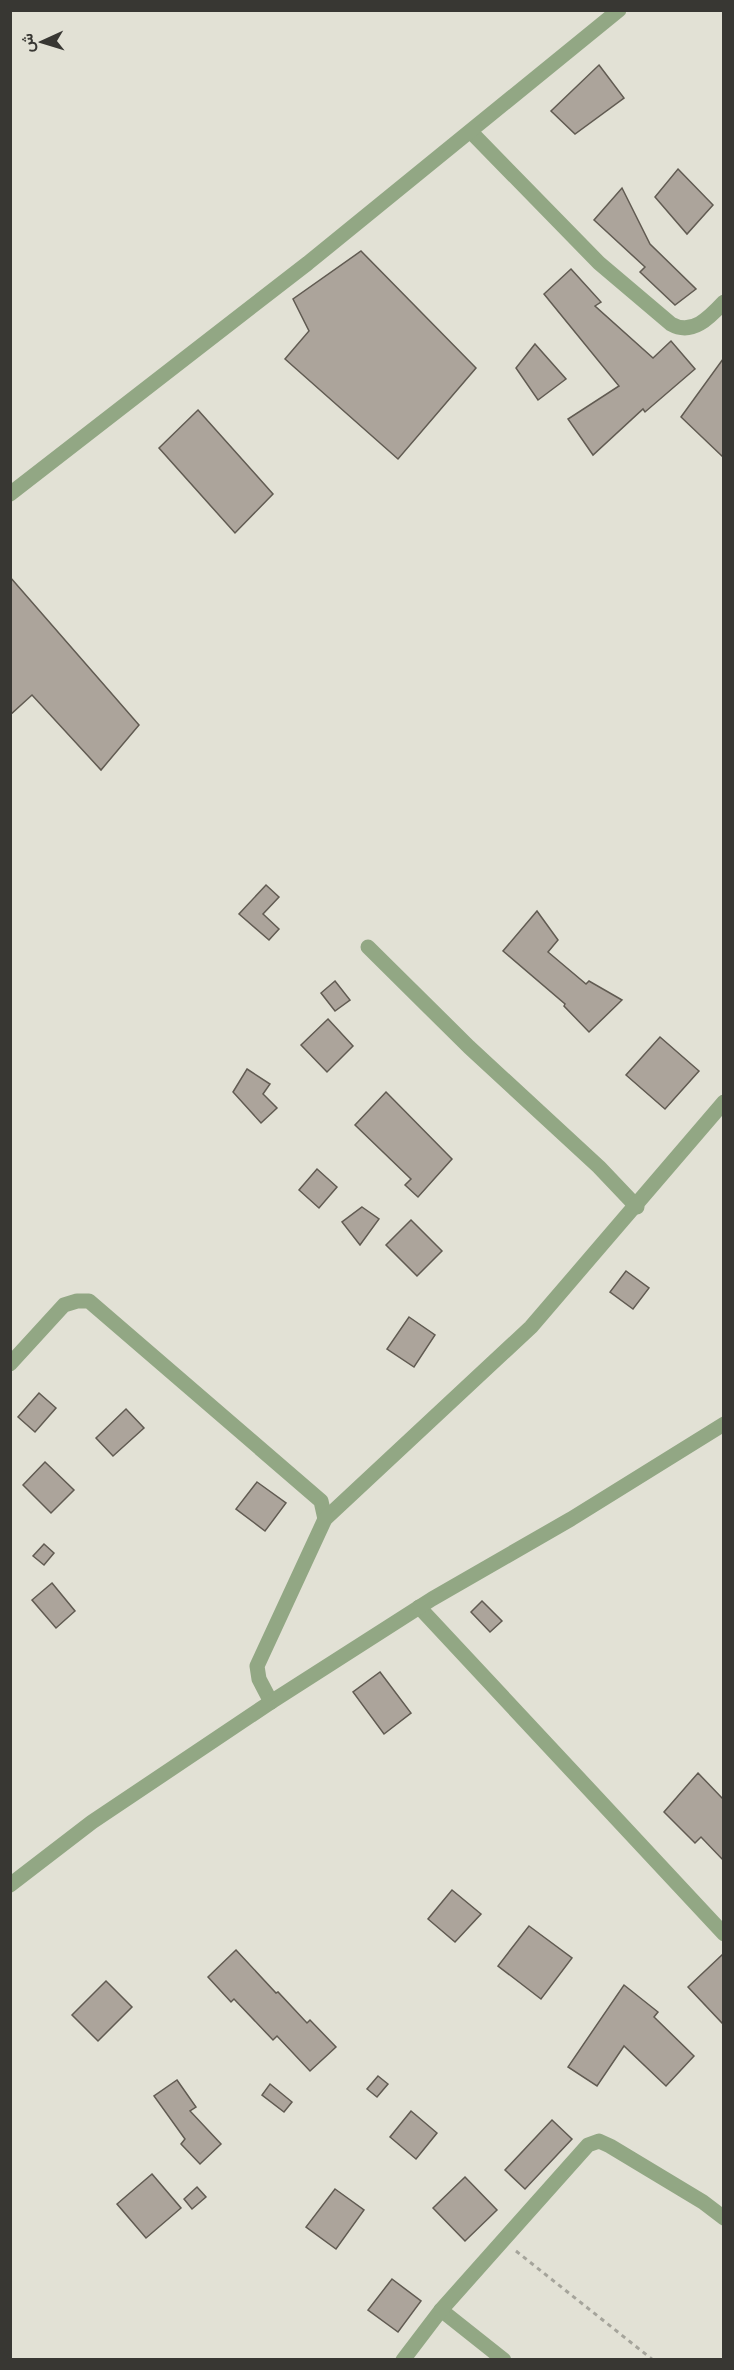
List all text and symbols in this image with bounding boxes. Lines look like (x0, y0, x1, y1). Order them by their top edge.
north arrow (12, 12, 72, 72)
text: ش (15, 33, 40, 53)

